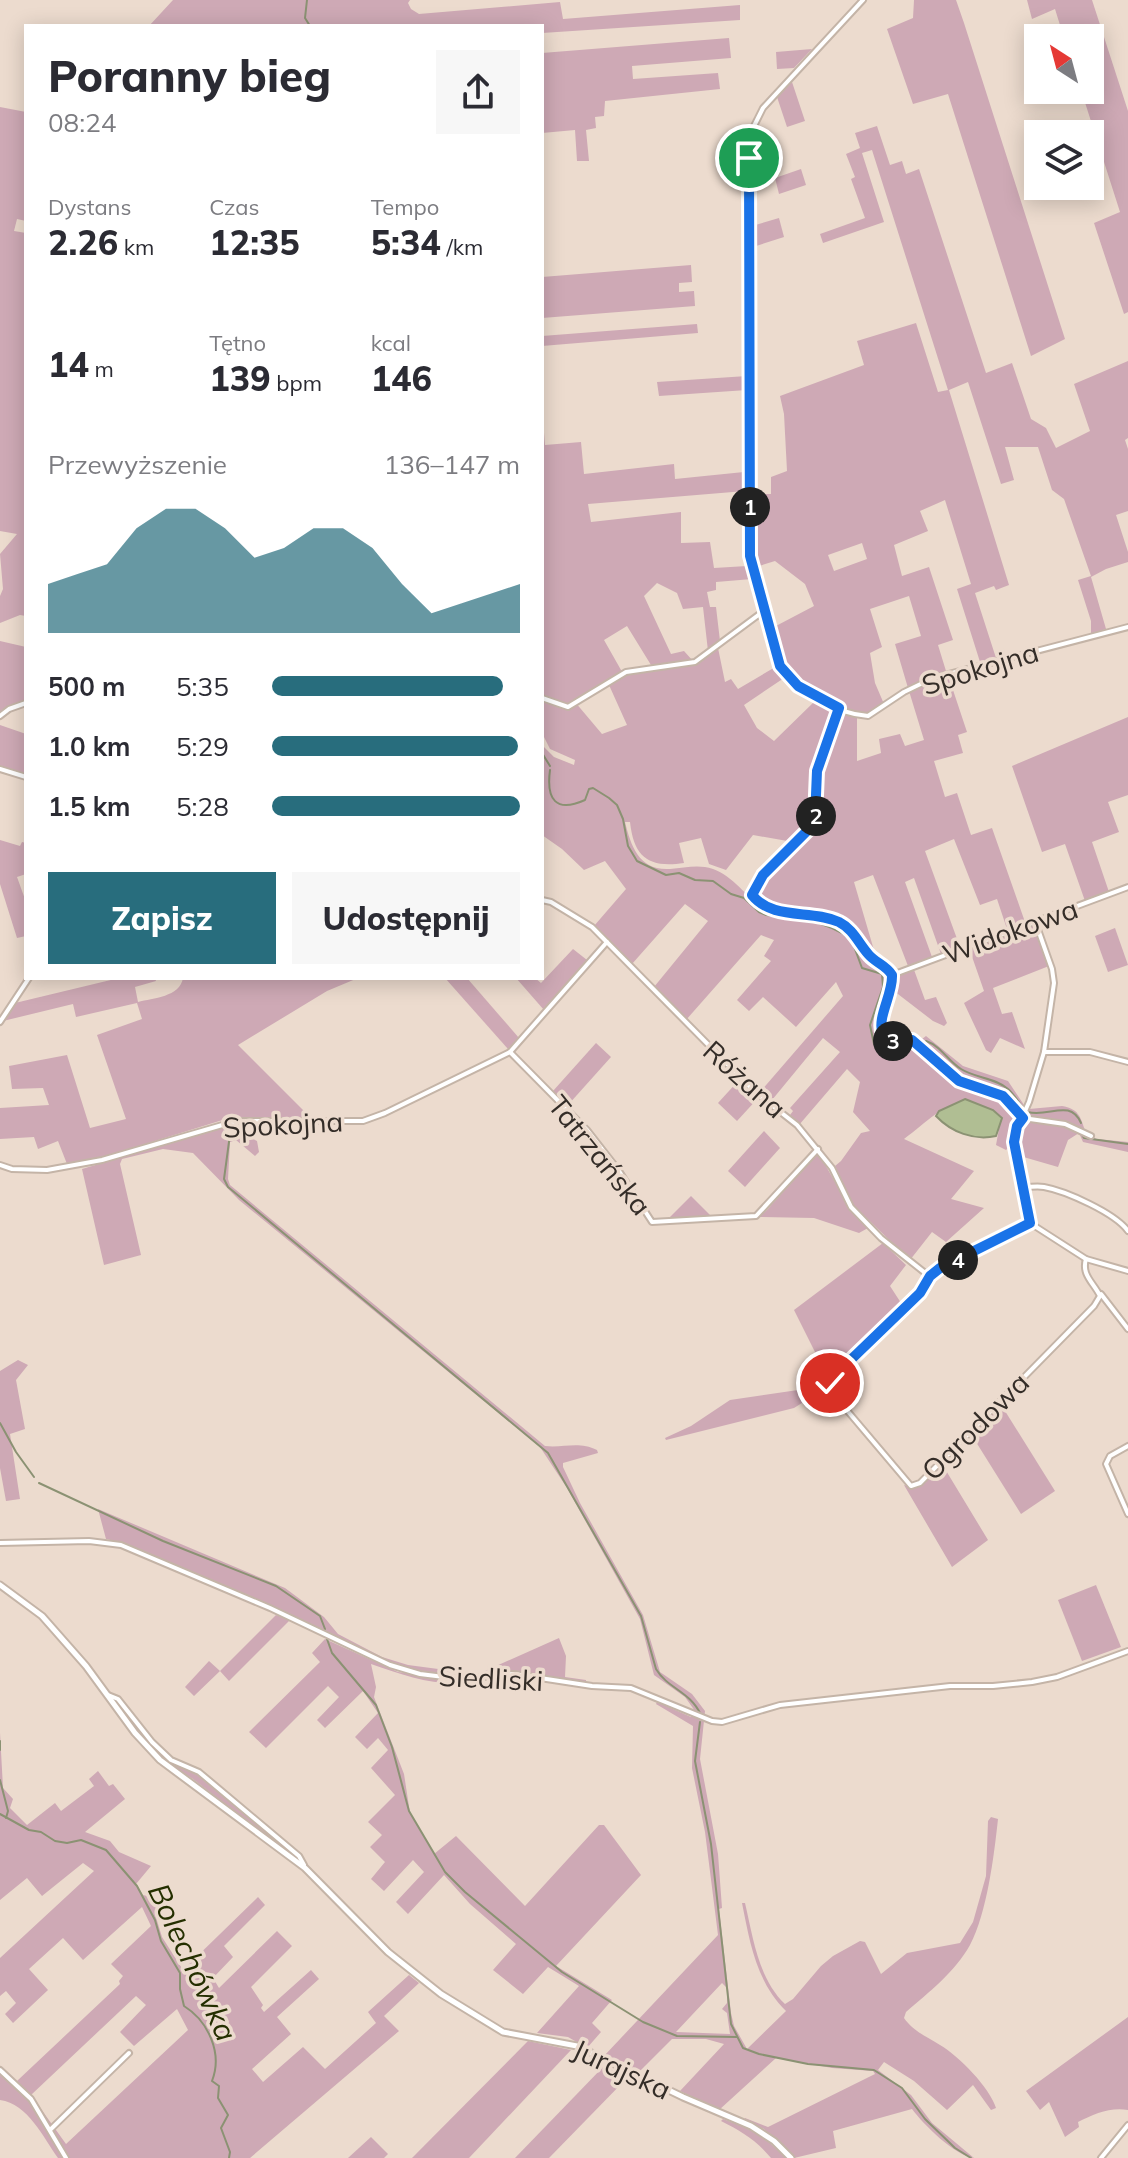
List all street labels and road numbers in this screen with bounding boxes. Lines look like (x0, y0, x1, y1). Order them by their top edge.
street label: Spokojna (917, 634, 1043, 702)
street label: Widokowa (938, 890, 1082, 972)
street label: Różana (696, 1033, 794, 1125)
street label: Tatrzańska (541, 1088, 659, 1222)
street label: Spokojna (222, 1103, 344, 1145)
street label: Ogrodowa (914, 1365, 1036, 1487)
street label: Siedliski (438, 1658, 544, 1698)
street label: Jurajska (568, 2031, 676, 2107)

